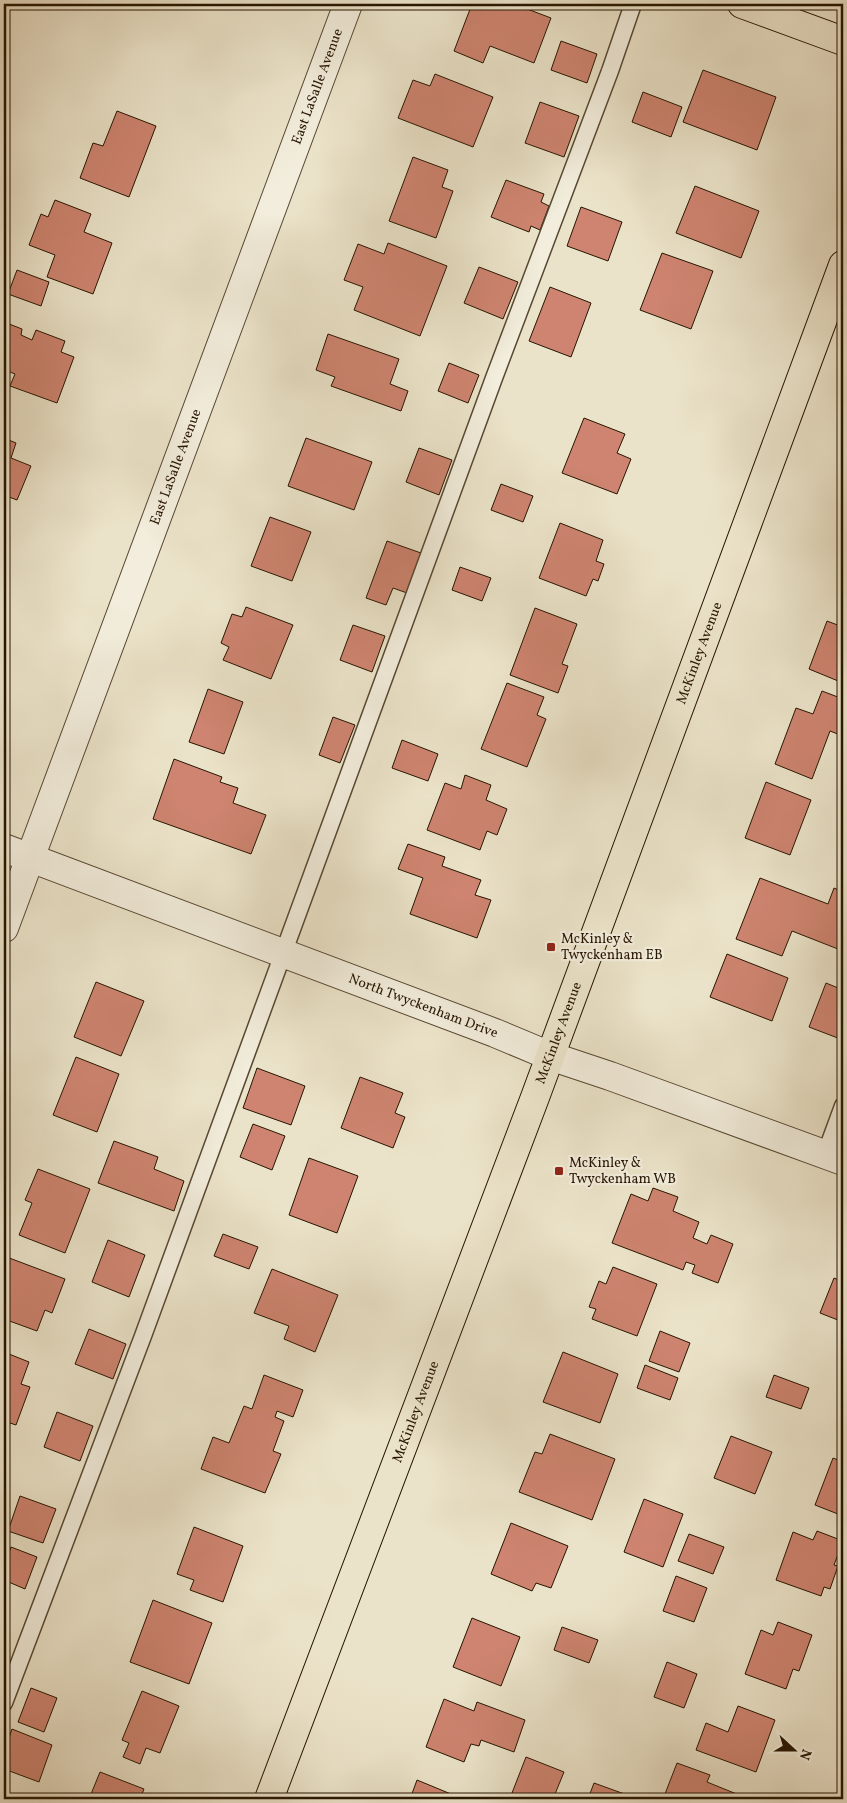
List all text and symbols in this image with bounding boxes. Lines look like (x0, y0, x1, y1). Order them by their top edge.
street label: East LaSalle Avenue (287, 25, 348, 147)
street label: East LaSalle Avenue (145, 406, 206, 528)
street label: McKinley Avenue (672, 599, 727, 707)
place label: McKinley & Twyckenham EB (561, 930, 663, 965)
marker: McKinley & Twyckenham EB (545, 941, 557, 953)
street label: North Twyckenham Drive (346, 969, 501, 1043)
street label: McKinley Avenue (531, 979, 587, 1087)
place label: McKinley & Twyckenham WB (569, 1154, 676, 1189)
marker: McKinley & Twyckenham WB (553, 1165, 565, 1177)
street label: McKinley Avenue (388, 1358, 444, 1466)
north arrow (770, 1726, 820, 1776)
text: N (794, 1746, 815, 1762)

